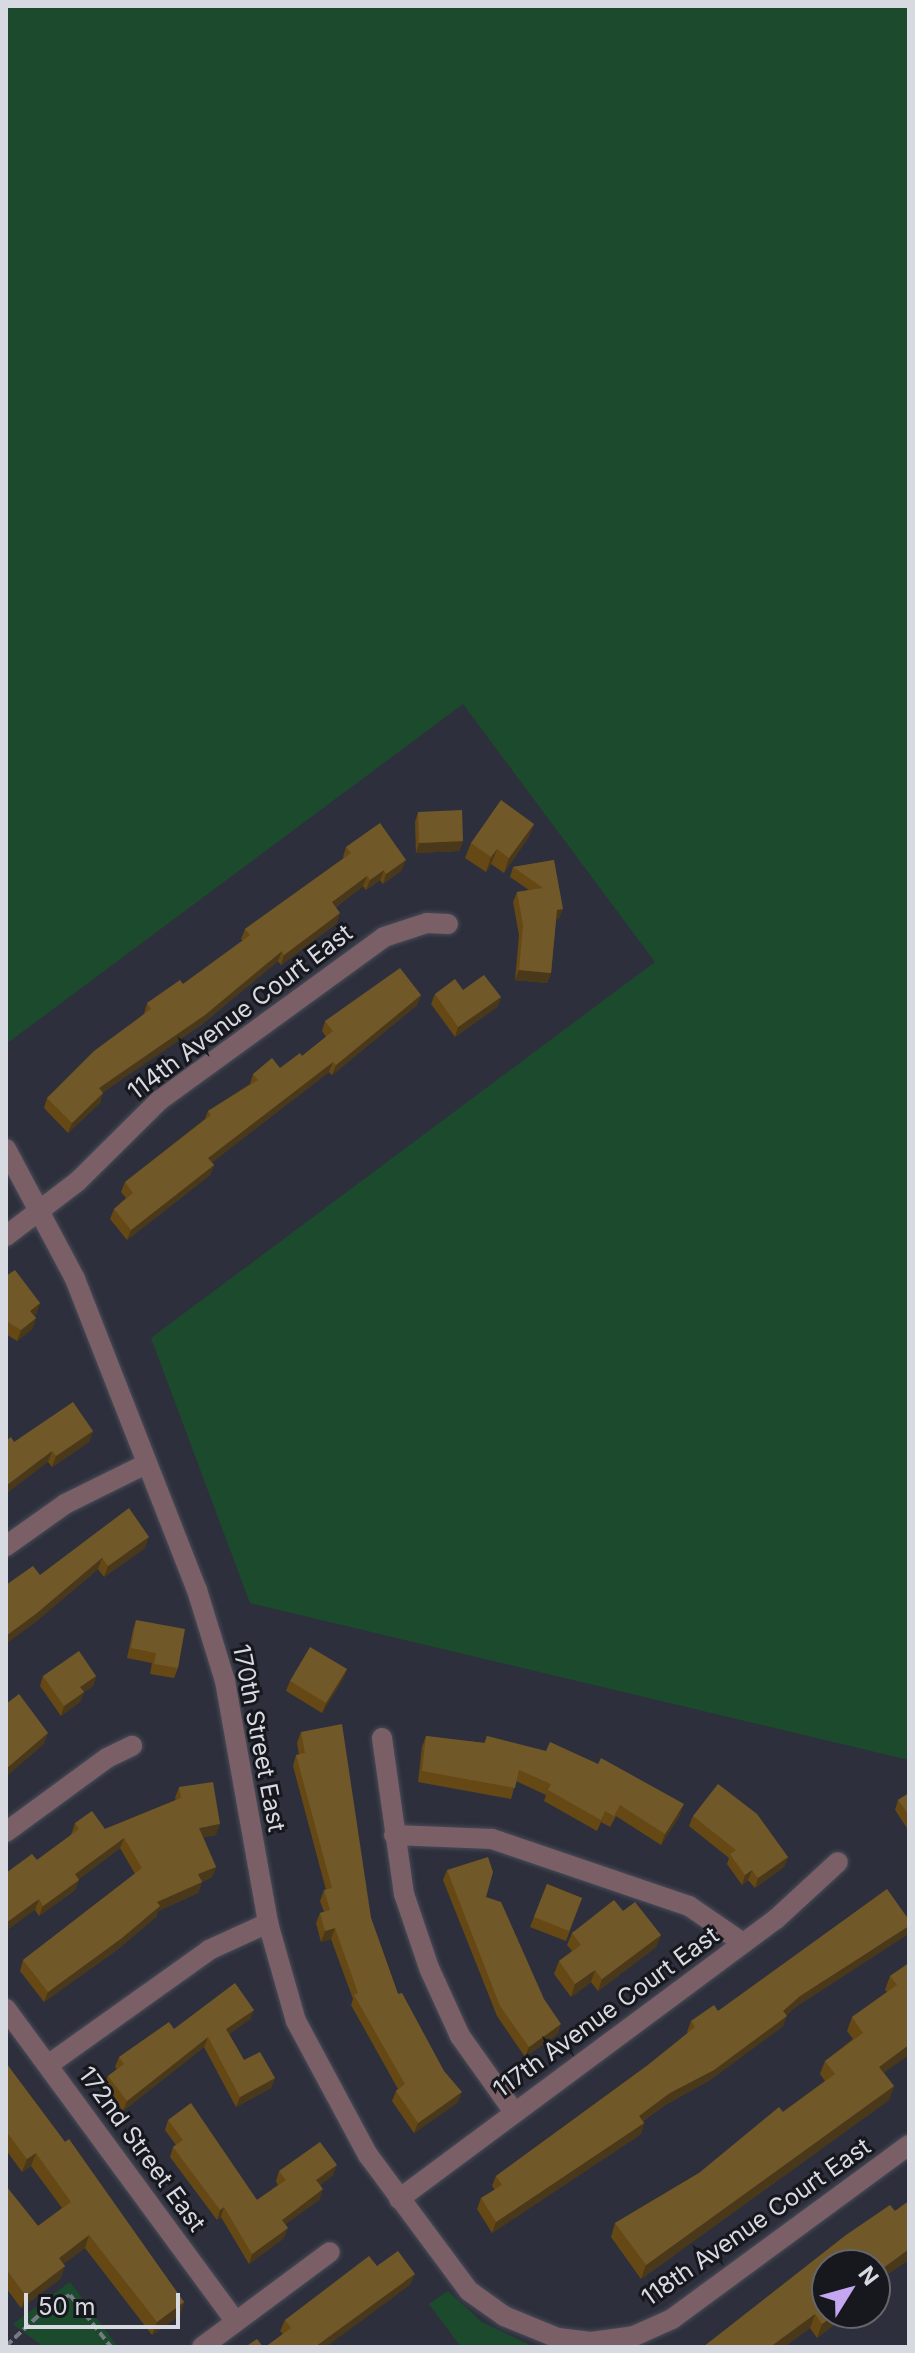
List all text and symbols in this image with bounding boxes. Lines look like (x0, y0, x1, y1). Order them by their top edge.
street label: 114th Avenue Court East (122, 918, 358, 1106)
street label: 170th Street East (227, 1642, 291, 1834)
street label: 117th Avenue Court East (488, 1921, 724, 2103)
street label: 172nd Street East (73, 2061, 211, 2237)
street label: 118th Avenue Court East (636, 2132, 876, 2312)
north arrow (811, 2249, 891, 2329)
text: N (853, 2261, 884, 2290)
scale bar (28, 2277, 184, 2327)
text: 50 m (38, 2292, 96, 2321)

